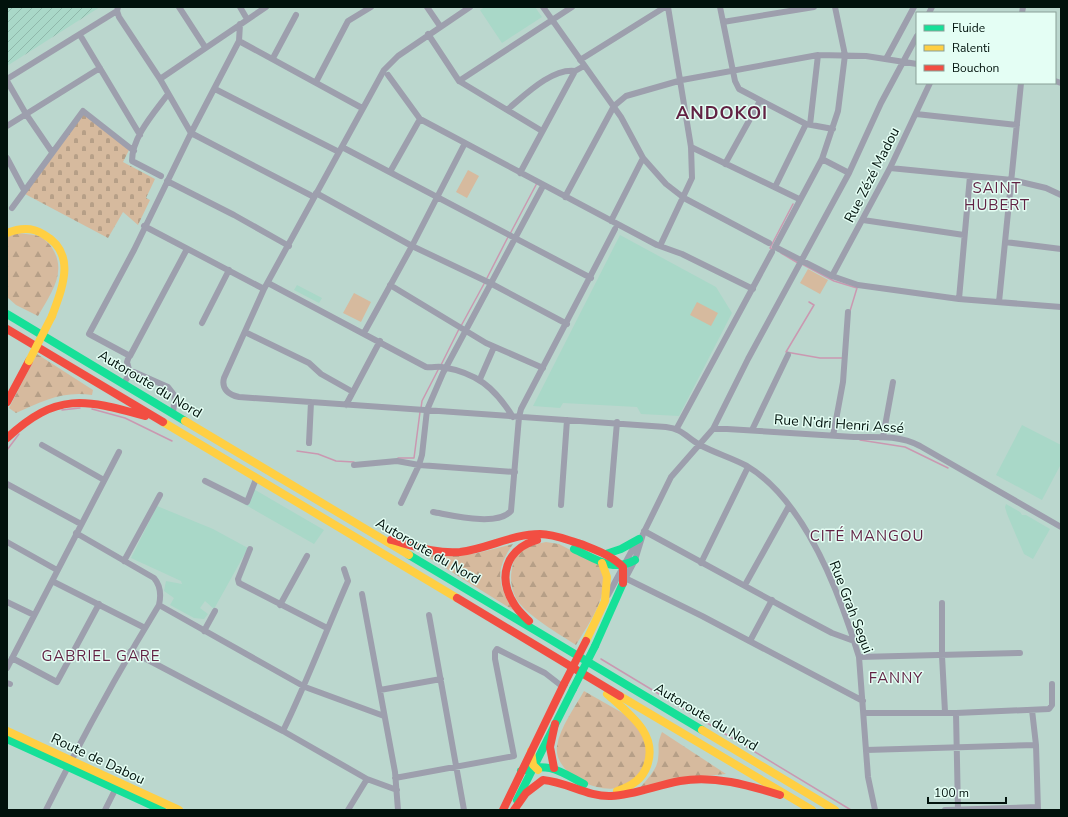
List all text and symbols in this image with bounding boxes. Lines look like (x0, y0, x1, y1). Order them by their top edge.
legend (916, 12, 1056, 84)
text: Fluide (952, 20, 985, 36)
text: Ralenti (952, 40, 990, 56)
text: Bouchon (952, 60, 999, 76)
district label: ANDOKOI (676, 101, 768, 125)
street label: Rue Zézé Madou (840, 124, 904, 226)
district label: SAINT HUBERT (964, 178, 1030, 215)
street label: Autoroute du Nord (95, 345, 205, 423)
street label: Rue N’dri Henri Assé (773, 410, 905, 438)
street label: Autoroute du Nord (372, 513, 484, 589)
district label: CITÉ MANGOU (810, 526, 924, 546)
street label: Rue Grah Segui (825, 558, 877, 656)
district label: GABRIEL GARE (41, 646, 161, 666)
district label: FANNY (869, 668, 923, 688)
street label: Autoroute du Nord (651, 678, 761, 756)
street label: Route de Dabou (48, 729, 148, 789)
scale bar (928, 779, 1006, 805)
text: 100 m (934, 785, 969, 801)

